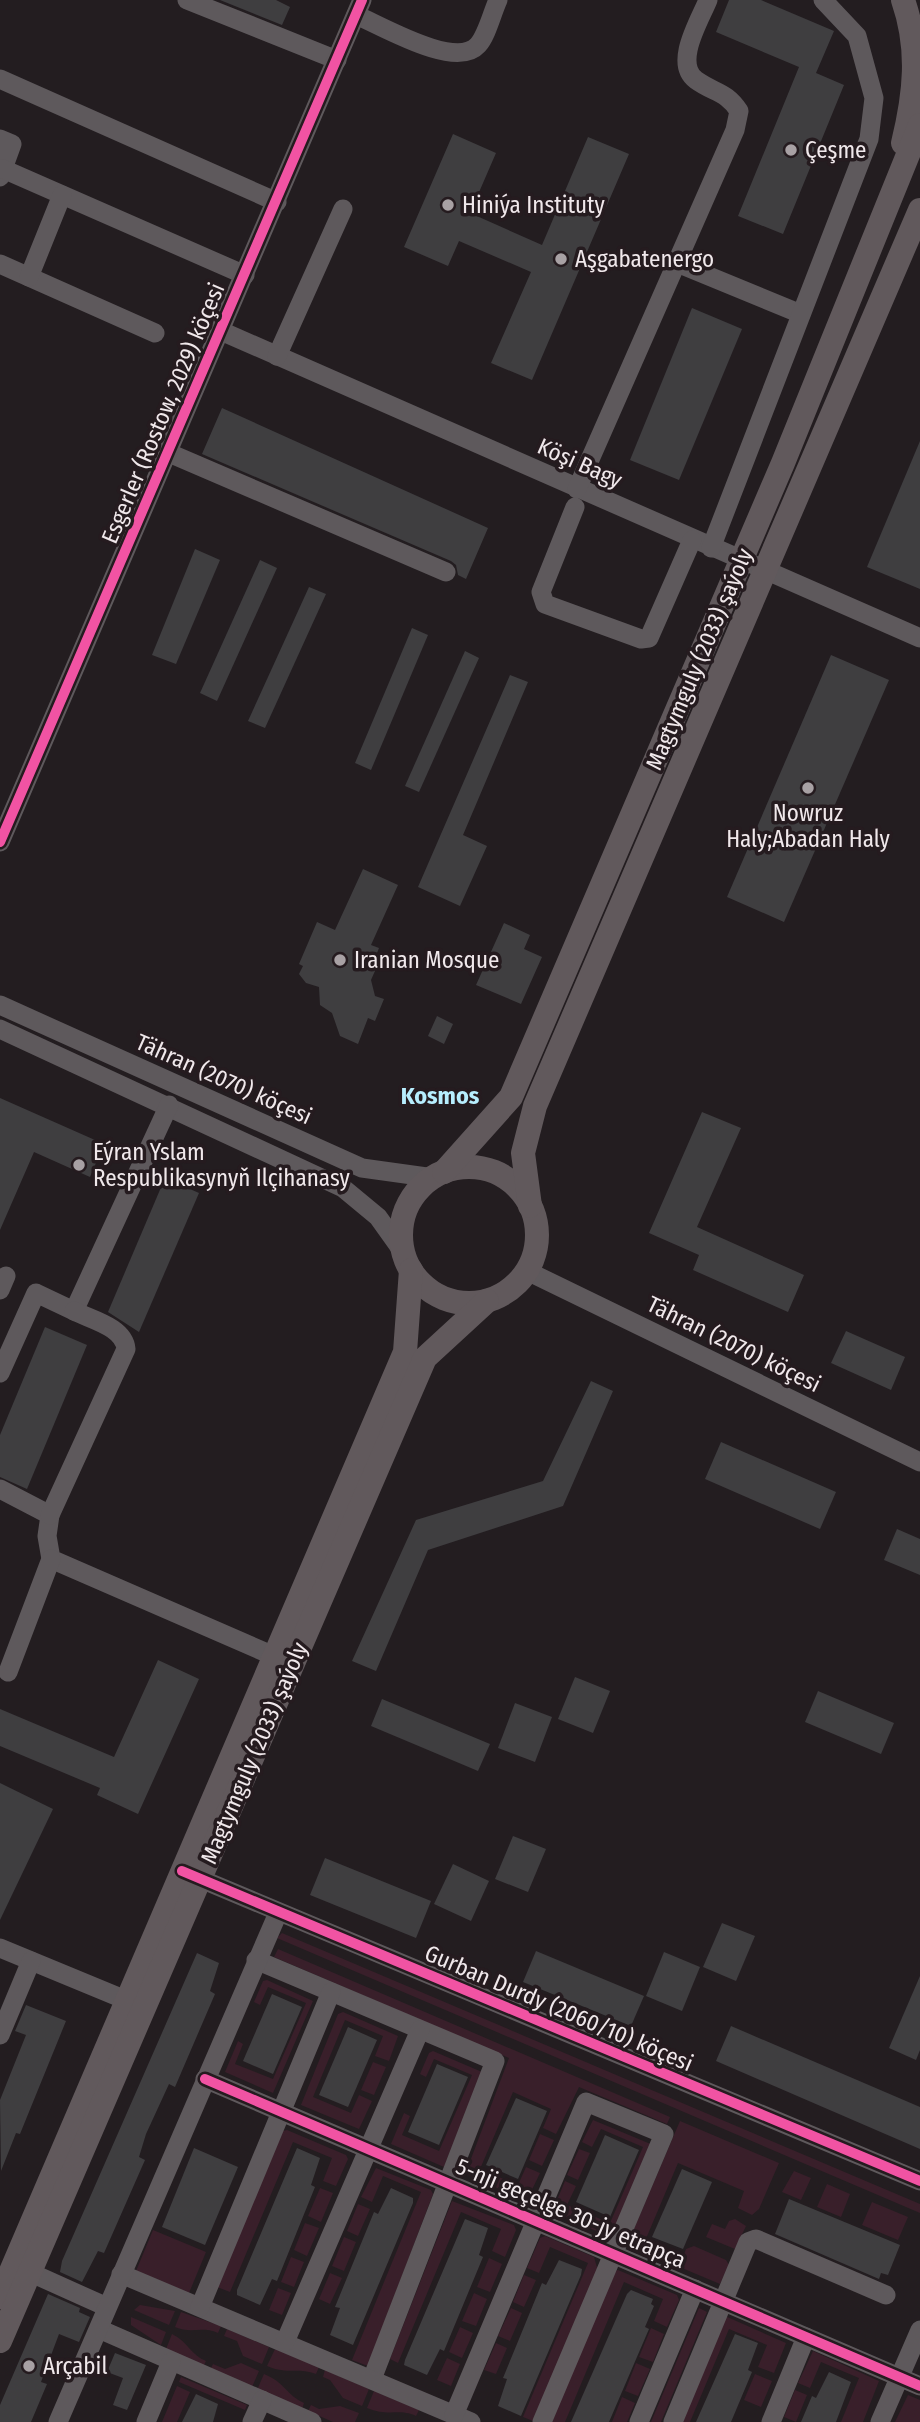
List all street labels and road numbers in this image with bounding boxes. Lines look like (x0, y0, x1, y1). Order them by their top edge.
street label: Esgerler (Rostow, 2029) köçesi (95, 279, 231, 547)
street label: Köşi Bagy (533, 432, 627, 494)
street label: Magtymguly (2033) şaýoly (640, 543, 759, 774)
street label: Tähran (2070) köçesi (132, 1028, 316, 1130)
street label: Tähran (2070) köçesi (643, 1290, 825, 1398)
street label: Magtymguly (2033) şaýoly (195, 1637, 314, 1868)
street label: Gurban Durdy (2060/10) köçesi (421, 1939, 697, 2077)
street label: 5-nji geçelge 30-jy etrapça (452, 2152, 690, 2274)

